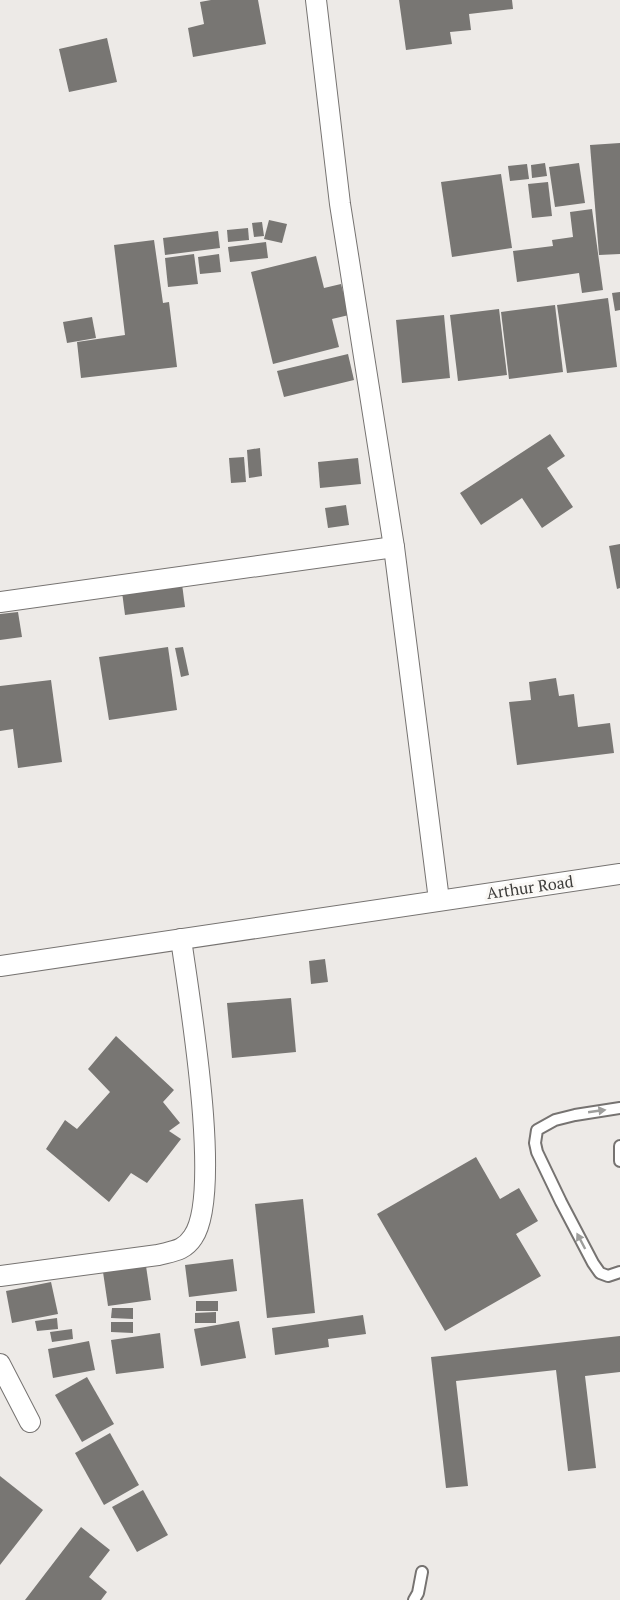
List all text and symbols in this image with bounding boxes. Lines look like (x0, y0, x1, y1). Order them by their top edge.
street label: Arthur Road (485, 870, 575, 904)
one-way arrow (588, 1107, 607, 1116)
one-way arrow (576, 1232, 586, 1249)

